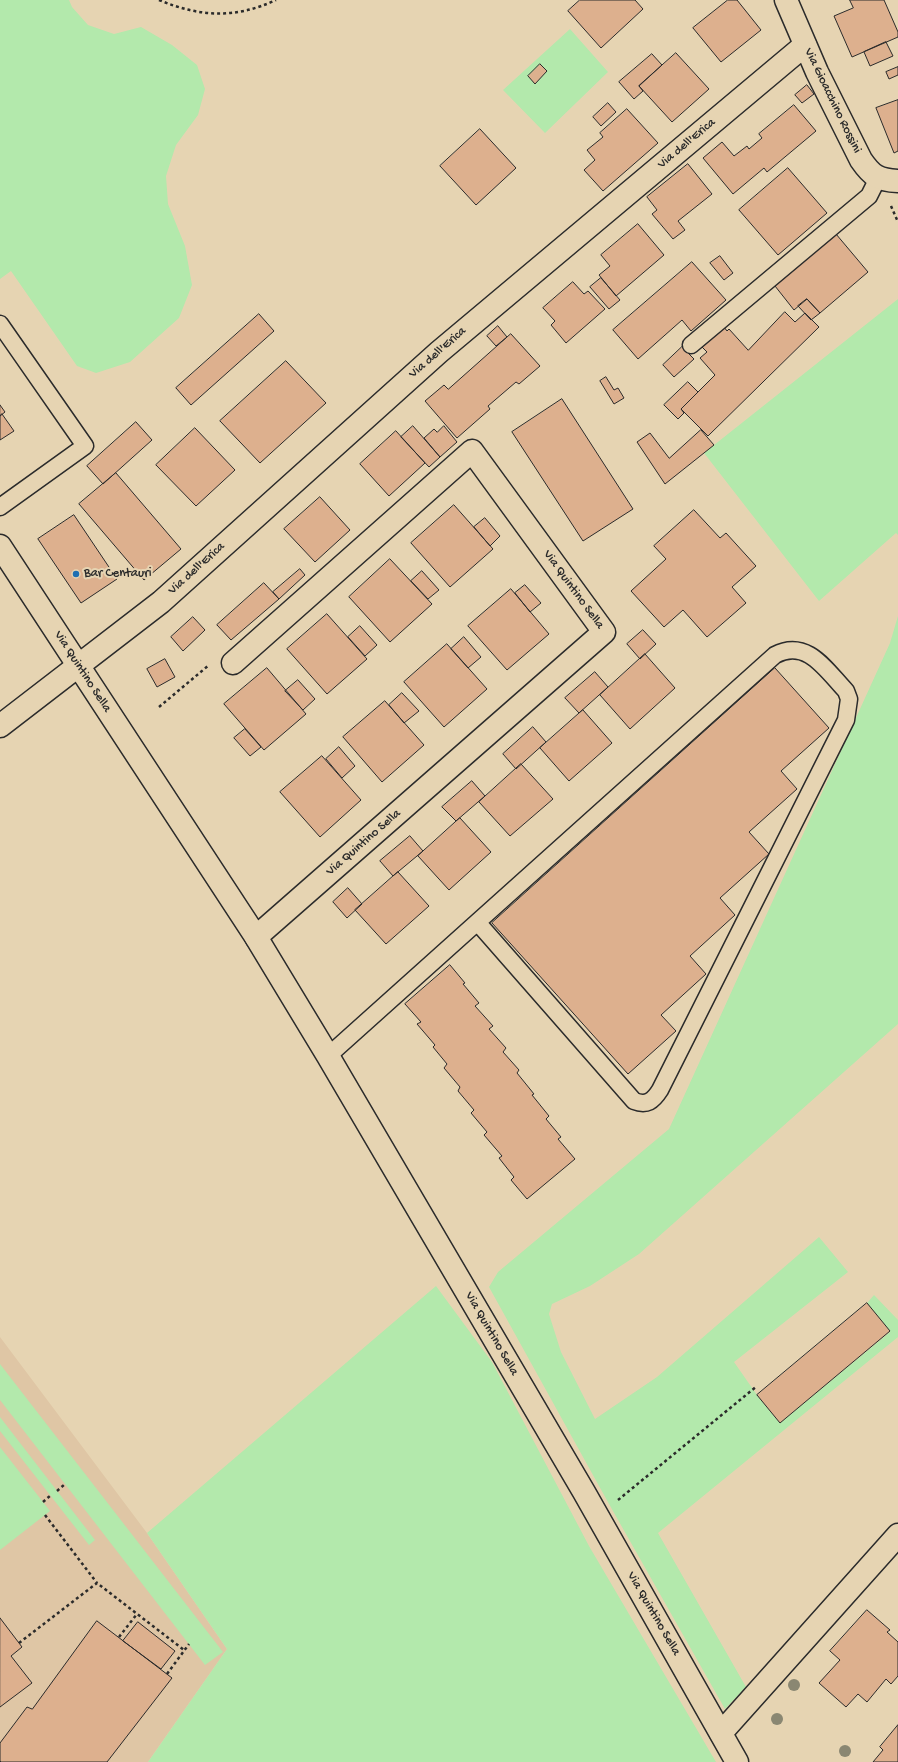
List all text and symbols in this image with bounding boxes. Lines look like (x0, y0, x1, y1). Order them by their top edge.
street label: Via Gioacchino Rossini (800, 46, 864, 156)
street label: Via dell'Erica (655, 115, 719, 173)
street label: Via dell'Erica (406, 324, 470, 382)
street label: Via dell'Erica (165, 539, 229, 599)
street label: Via Quintino Sella (539, 547, 607, 633)
place label: Bar Centauri (84, 566, 152, 582)
marker: Bar Centauri (71, 569, 81, 579)
street label: Via Quintino Sella (50, 628, 114, 716)
street label: Via Quintino Sella (323, 806, 405, 880)
street label: Via Quintino Sella (461, 1289, 521, 1379)
street label: Via Quintino Sella (623, 1569, 683, 1659)

